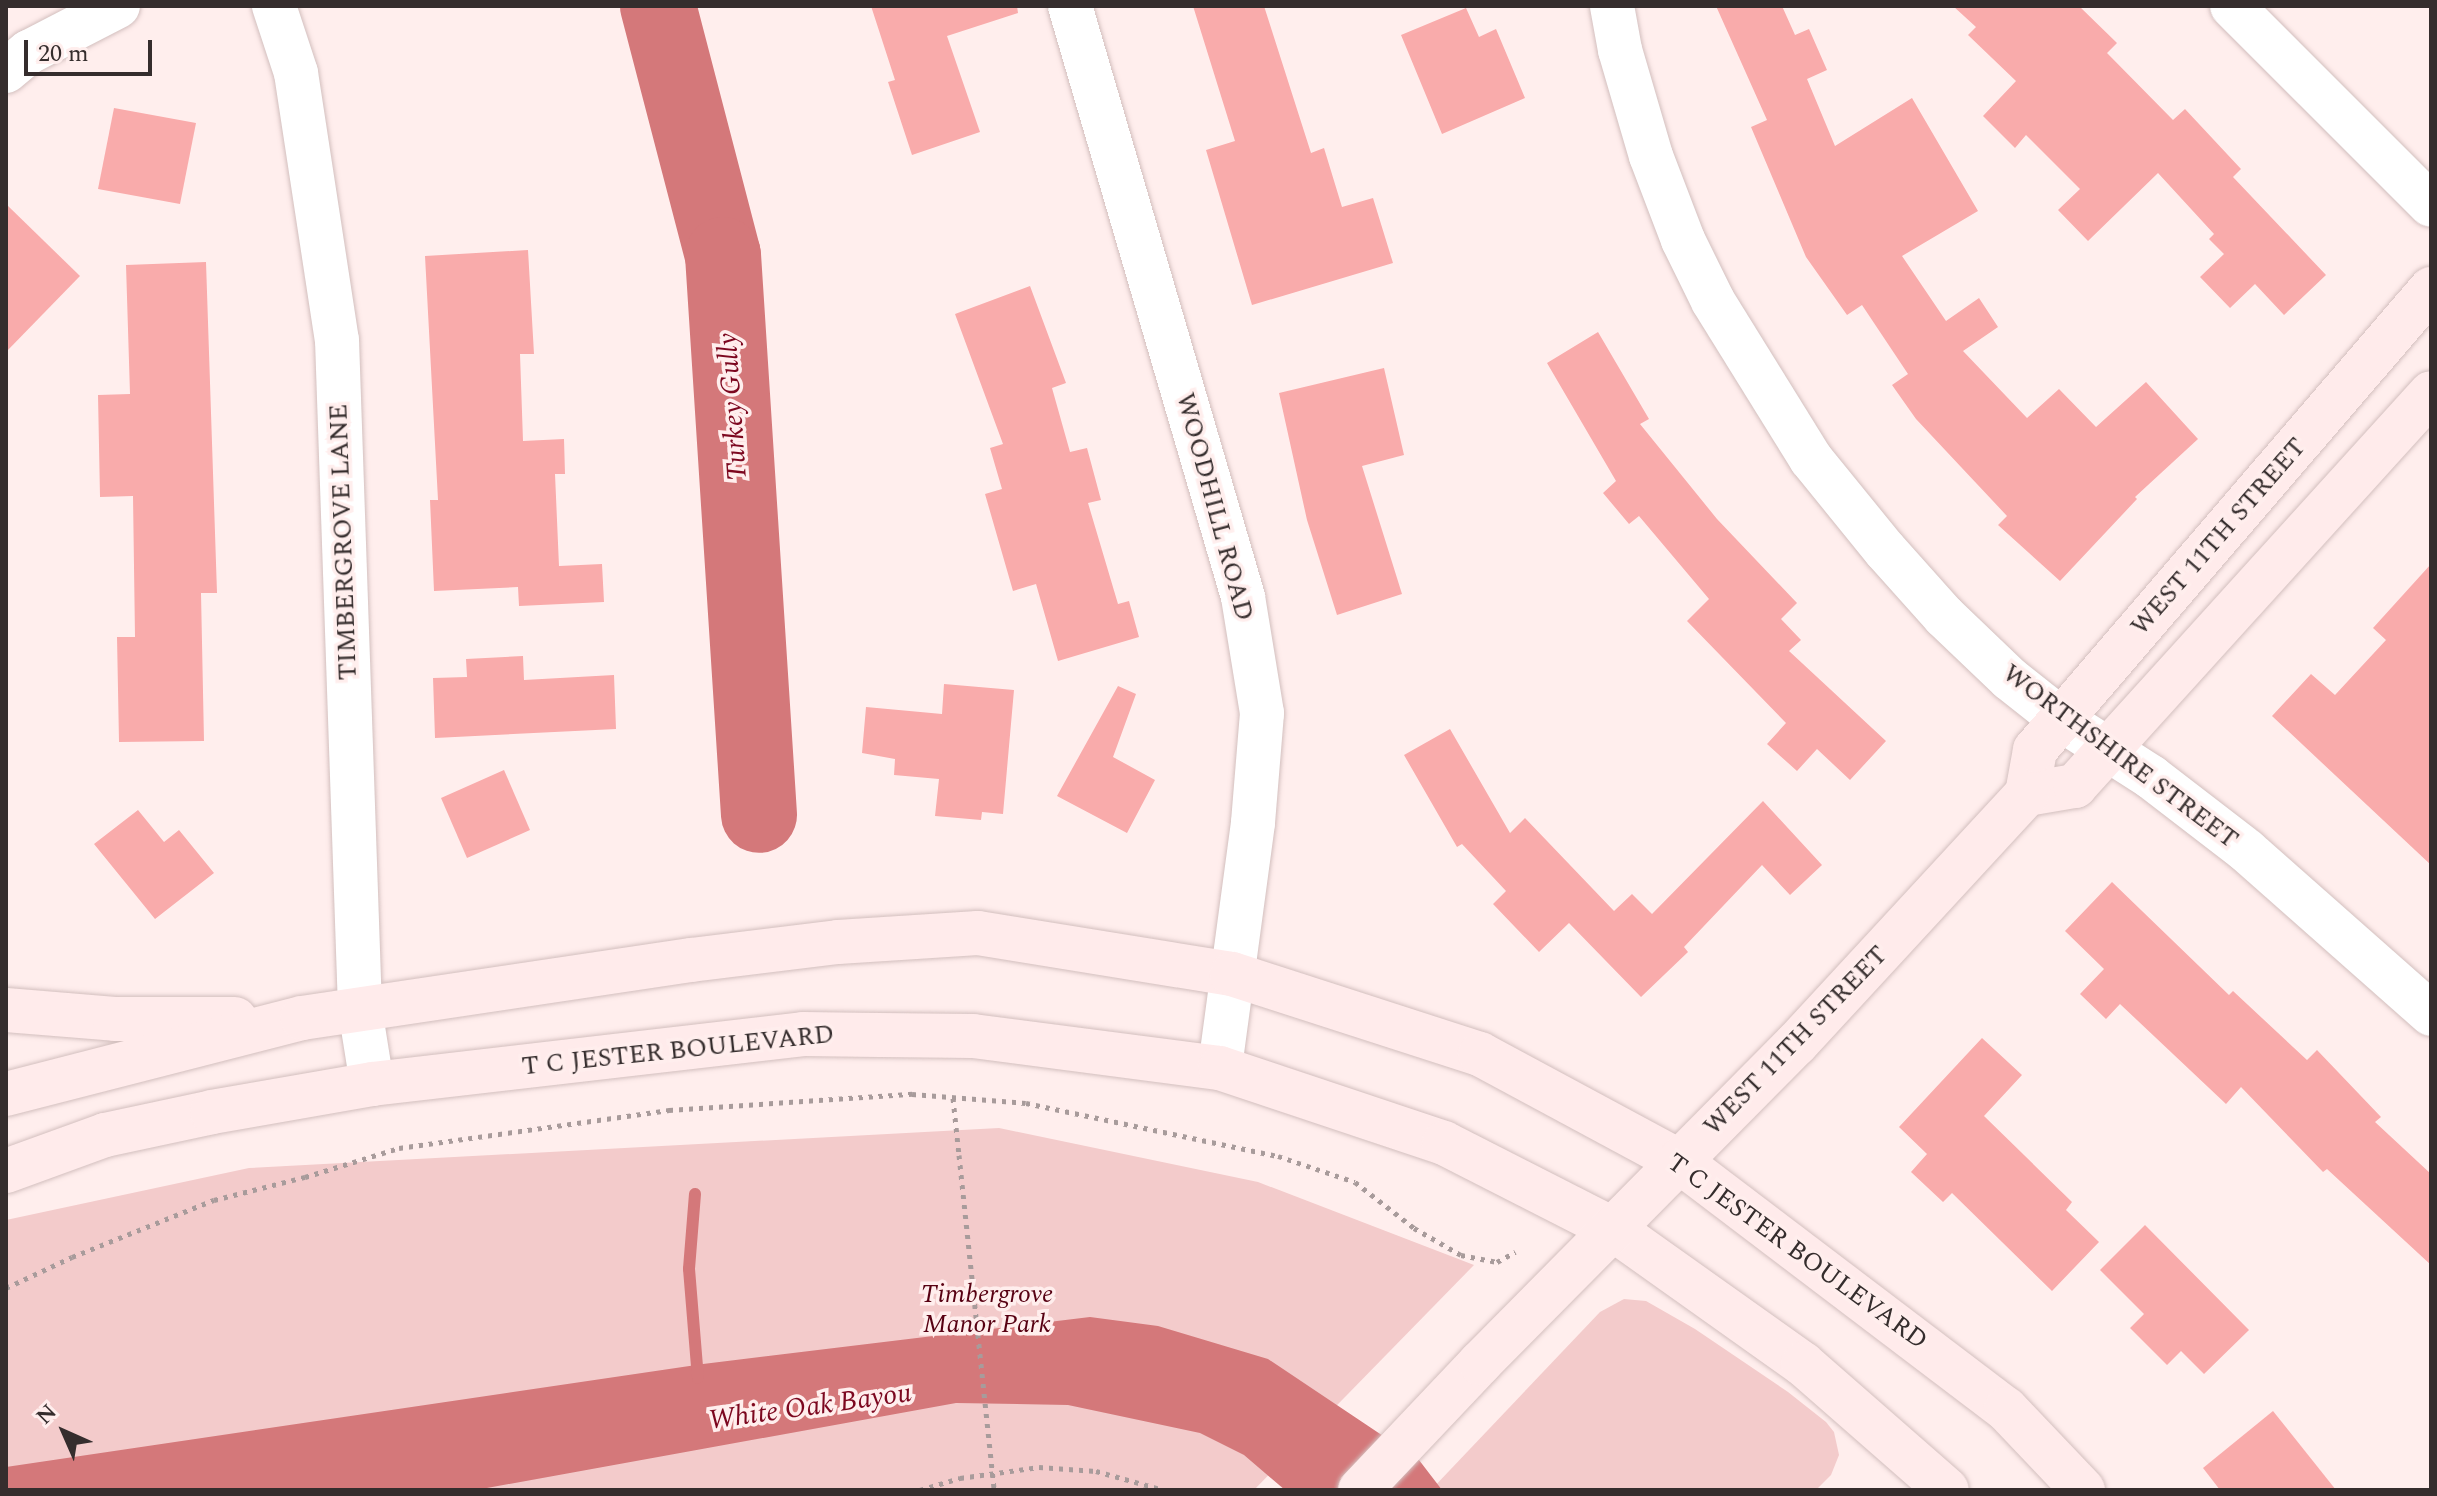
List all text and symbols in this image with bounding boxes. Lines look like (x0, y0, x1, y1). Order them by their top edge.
scale bar (28, 24, 156, 74)
text: 20 m (38, 36, 89, 72)
water label: Turkey Gully (711, 332, 755, 482)
street label: WOODHILL ROAD (1169, 390, 1259, 624)
street label: TIMBERGROVE LANE (324, 403, 364, 681)
street label: WEST 11TH STREET (2125, 432, 2313, 642)
street label: WORTHSHIRE STREET (1996, 658, 2244, 856)
street label: WEST 11TH STREET (1697, 940, 1895, 1142)
street label: T C JESTER BOULEVARD (520, 1019, 836, 1083)
street label: T C JESTER BOULEVARD (1661, 1147, 1933, 1357)
park label: Timbergrove Manor Park (921, 1279, 1053, 1340)
water label: White Oak Bayou (706, 1376, 914, 1438)
north arrow (24, 1392, 104, 1472)
text: N (29, 1397, 65, 1433)

